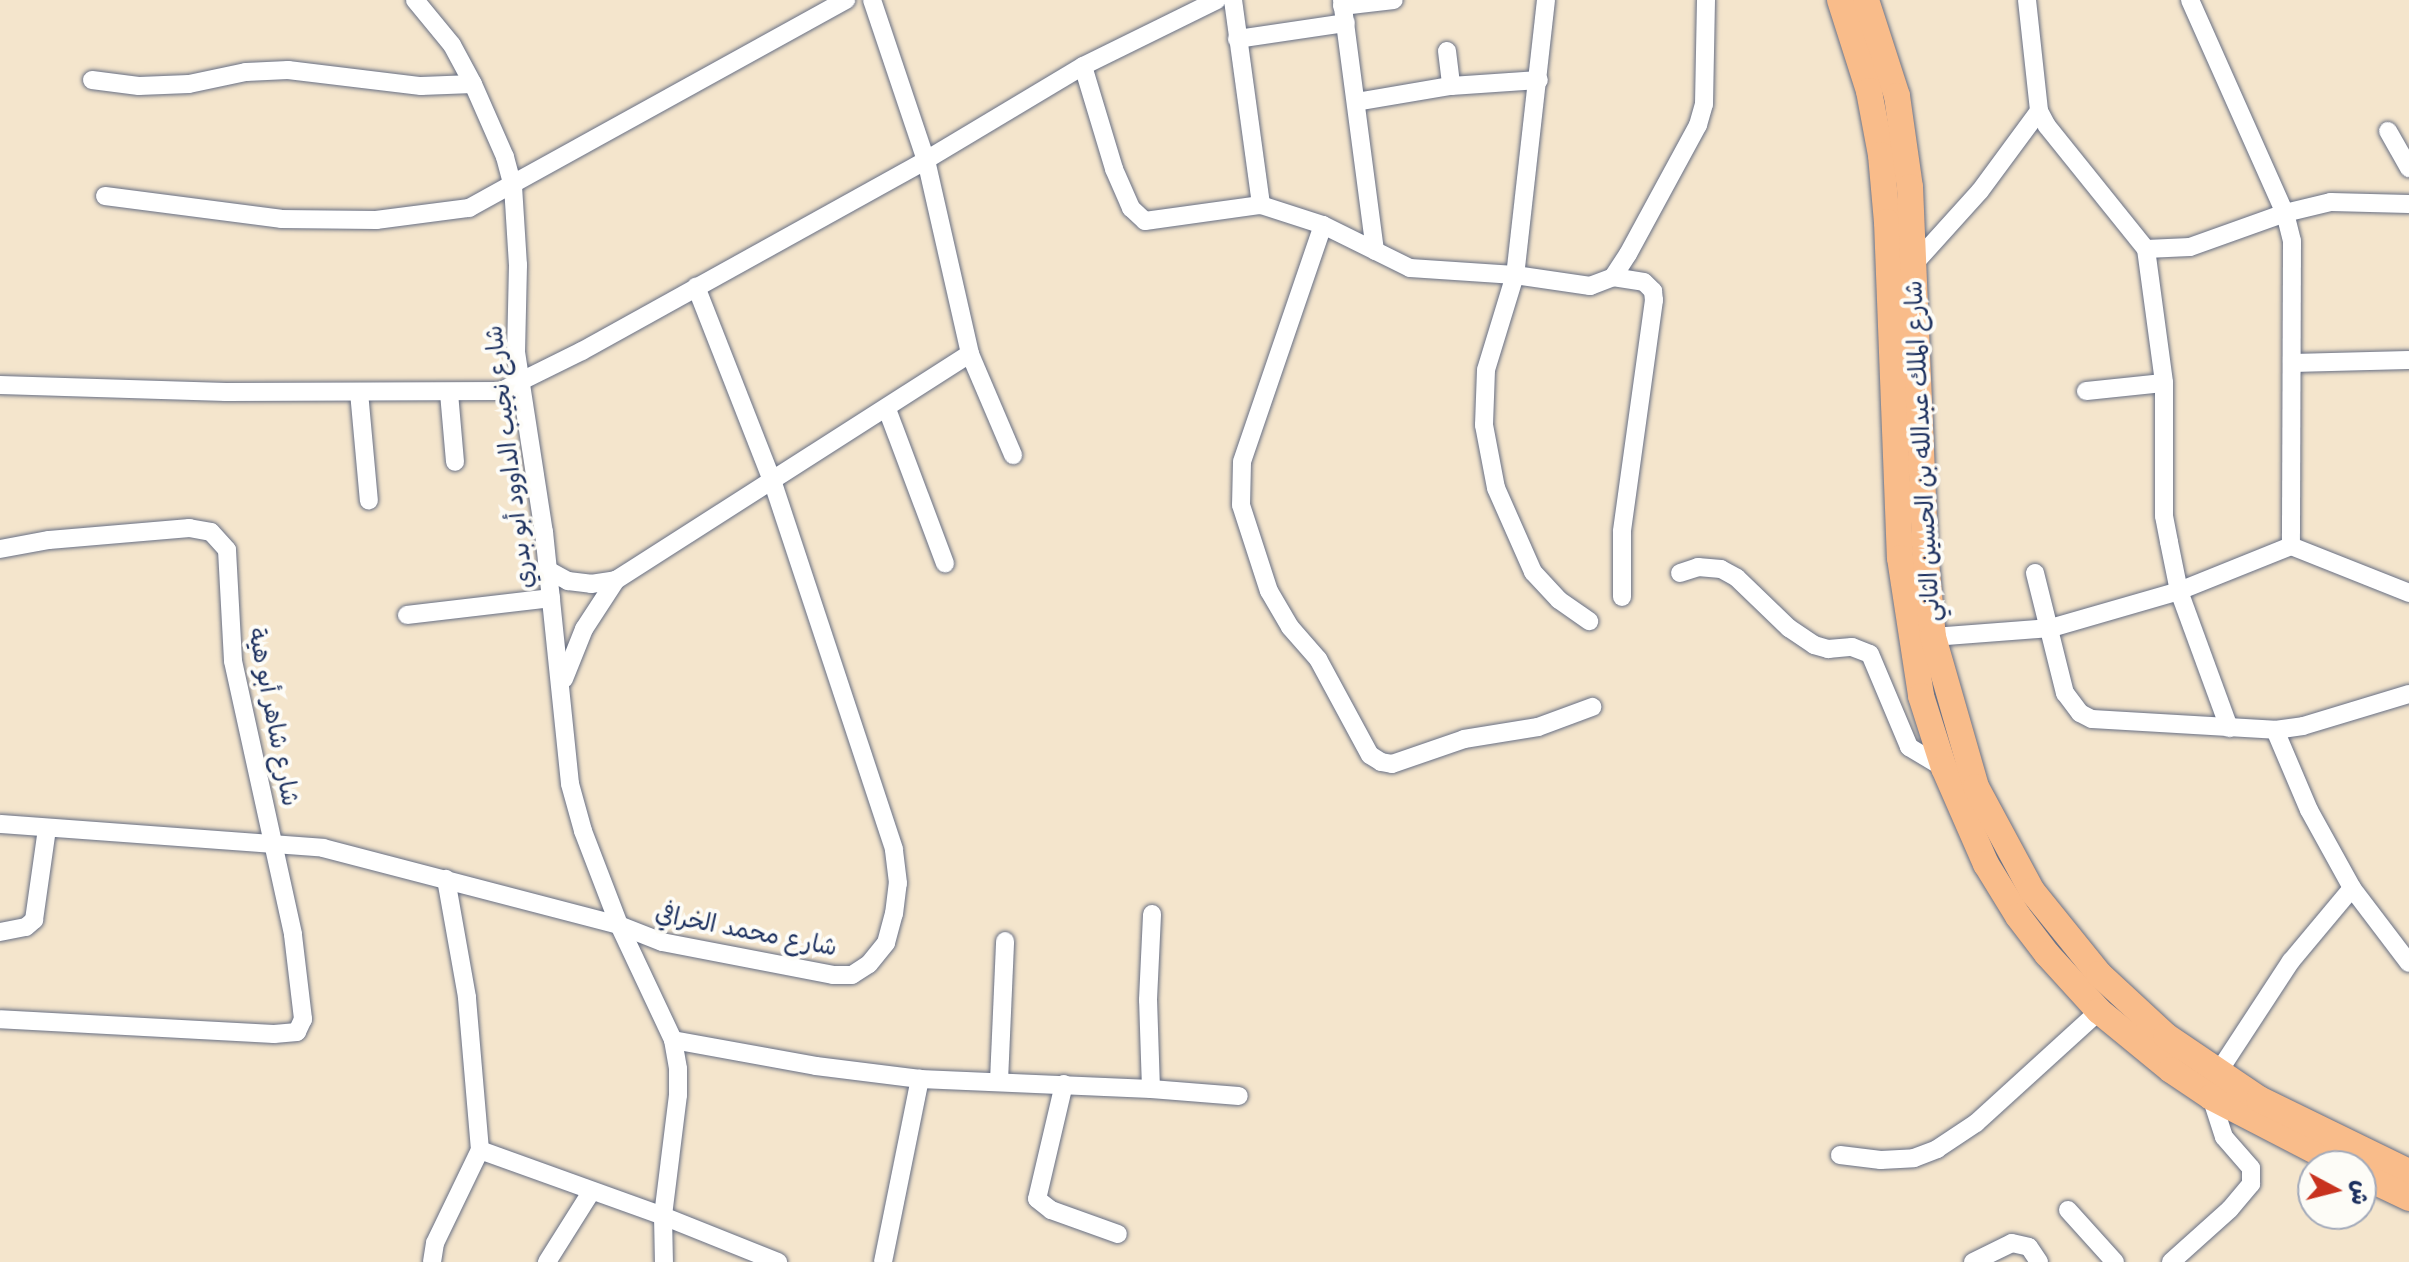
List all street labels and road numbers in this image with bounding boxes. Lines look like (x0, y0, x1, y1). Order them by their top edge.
street label: شارع الملك عبدالله بن الحسين الثاني (1900, 280, 1946, 622)
street label: شارع نجيب الداوود أبو بدري (480, 324, 540, 590)
street label: شارع شاهر أبو هية (242, 625, 304, 809)
street label: شارع محمد الخرافي (653, 899, 839, 963)

